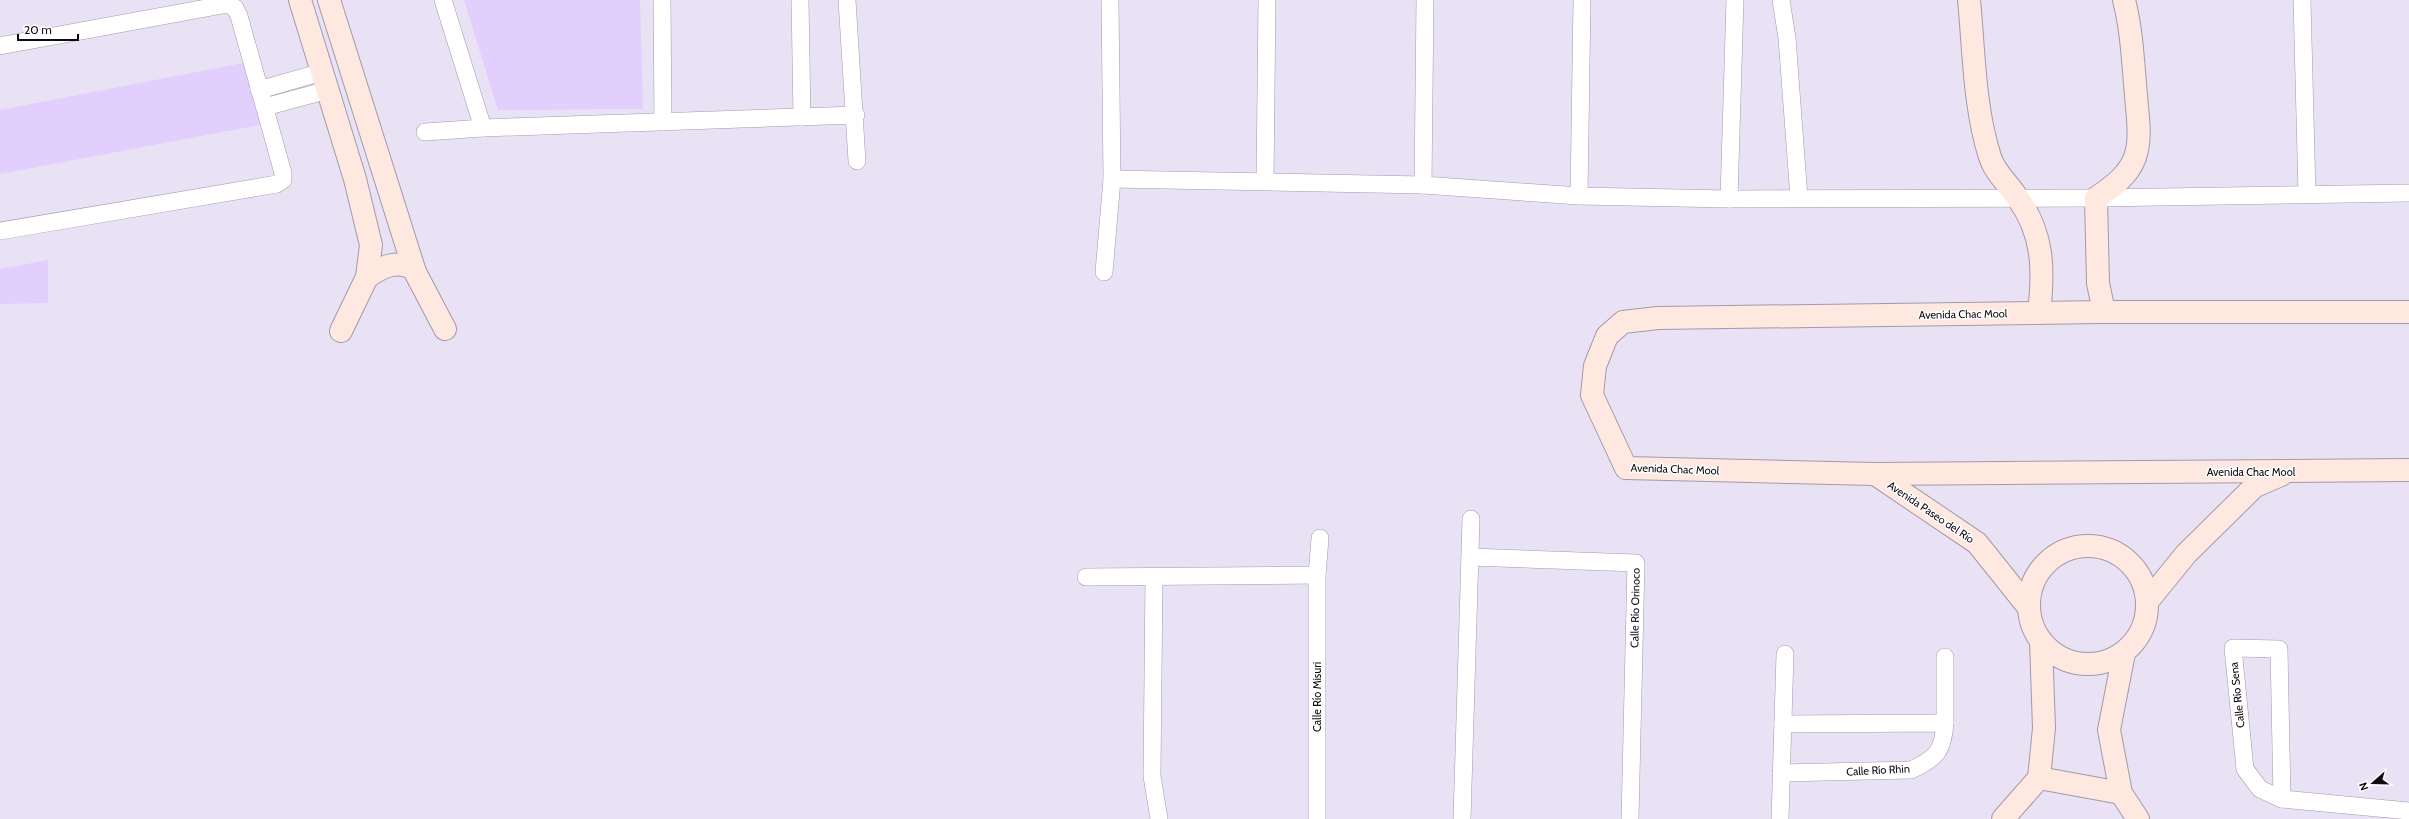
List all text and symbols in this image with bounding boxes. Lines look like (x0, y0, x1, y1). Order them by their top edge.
scale bar (18, 16, 78, 42)
text: 20 m (24, 22, 52, 37)
street label: Avenida Chac Mool (1919, 306, 2008, 322)
street label: Avenida Chac Mool (1630, 460, 1720, 478)
street label: Avenida Chac Mool (2207, 465, 2296, 479)
street label: Avenida Paseo del Río (1885, 478, 1977, 546)
street label: Calle Río Orinoco (1627, 568, 1643, 648)
street label: Calle Río Sena (2227, 661, 2247, 729)
street label: Calle Río Misuri (1310, 662, 1324, 732)
street label: Calle Río Rhin (1846, 761, 1910, 779)
north arrow (2353, 763, 2393, 803)
text: N (2356, 780, 2372, 792)

